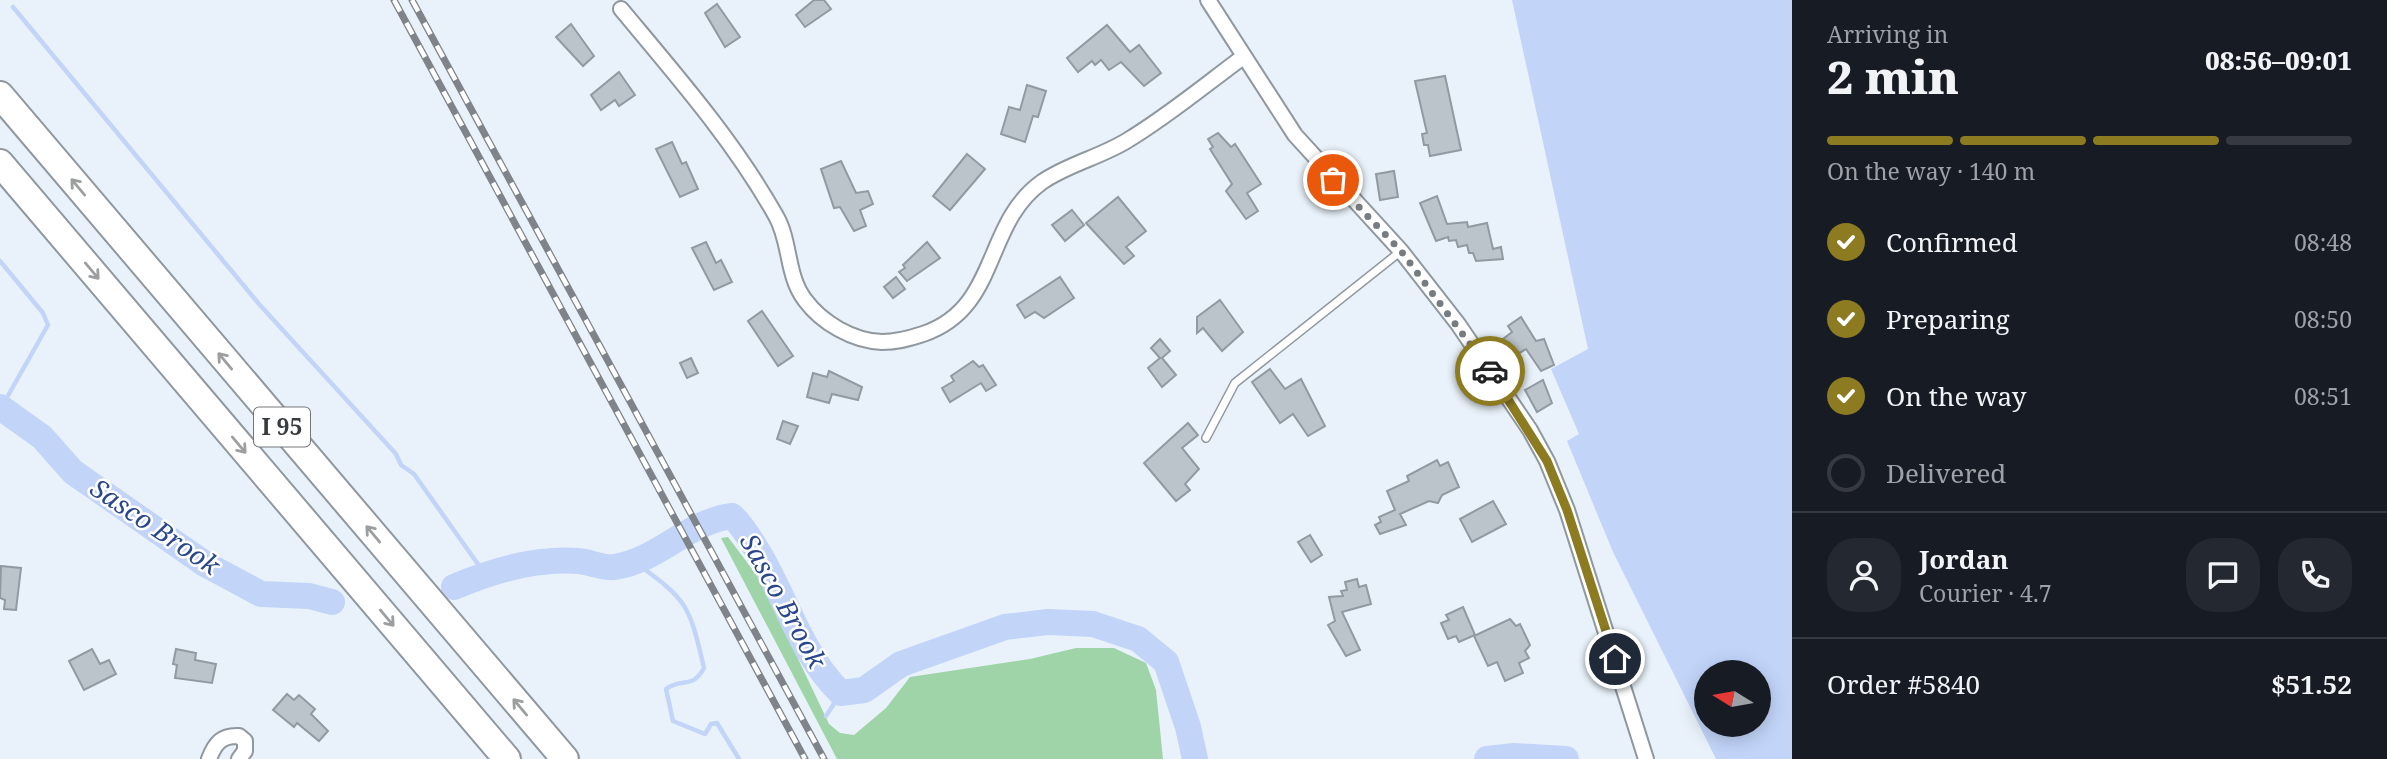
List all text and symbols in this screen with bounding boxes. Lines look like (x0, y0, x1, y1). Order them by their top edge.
text: Arriving in (1827, 18, 1948, 50)
text: 08:56–09:01 (2205, 42, 2352, 78)
text: 2 min (1827, 45, 1959, 107)
pin (1303, 150, 1363, 210)
text: On the way · 140 m (1827, 155, 2035, 187)
icon: bag (1314, 161, 1352, 199)
one-way arrow (70, 179, 86, 197)
icon: check (1827, 223, 1865, 261)
text: Confirmed (1886, 224, 2018, 260)
text: 08:48 (2294, 226, 2352, 258)
one-way arrow (84, 262, 100, 280)
icon: check (1827, 300, 1865, 338)
text: Preparing (1886, 301, 2010, 337)
text: 08:50 (2294, 303, 2352, 335)
courier (1455, 336, 1525, 406)
one-way arrow (217, 352, 233, 370)
icon: car (1471, 352, 1509, 390)
icon: check (1827, 377, 1865, 415)
text: On the way (1886, 378, 2026, 414)
text: 08:51 (2294, 380, 2352, 412)
road number: I 95 (254, 408, 310, 446)
one-way arrow (231, 435, 247, 453)
text: Delivered (1886, 455, 2006, 491)
water label: Sasco Brook (84, 470, 228, 583)
one-way arrow (365, 525, 381, 543)
water label: Sasco Brook (732, 527, 836, 675)
button: person (1827, 538, 1901, 612)
button: chat (2186, 538, 2260, 612)
button: phone (2278, 538, 2352, 612)
text: Jordan (1919, 541, 2009, 577)
text: Courier · 4.7 (1919, 577, 2052, 609)
one-way arrow (378, 609, 394, 627)
pin (1585, 629, 1645, 689)
icon: home (1596, 640, 1634, 678)
north arrow (1694, 660, 1771, 737)
map controls (1694, 660, 1771, 737)
text: Order #5840 (1827, 666, 1980, 702)
text: $51.52 (2271, 666, 2352, 702)
one-way arrow (512, 698, 528, 716)

